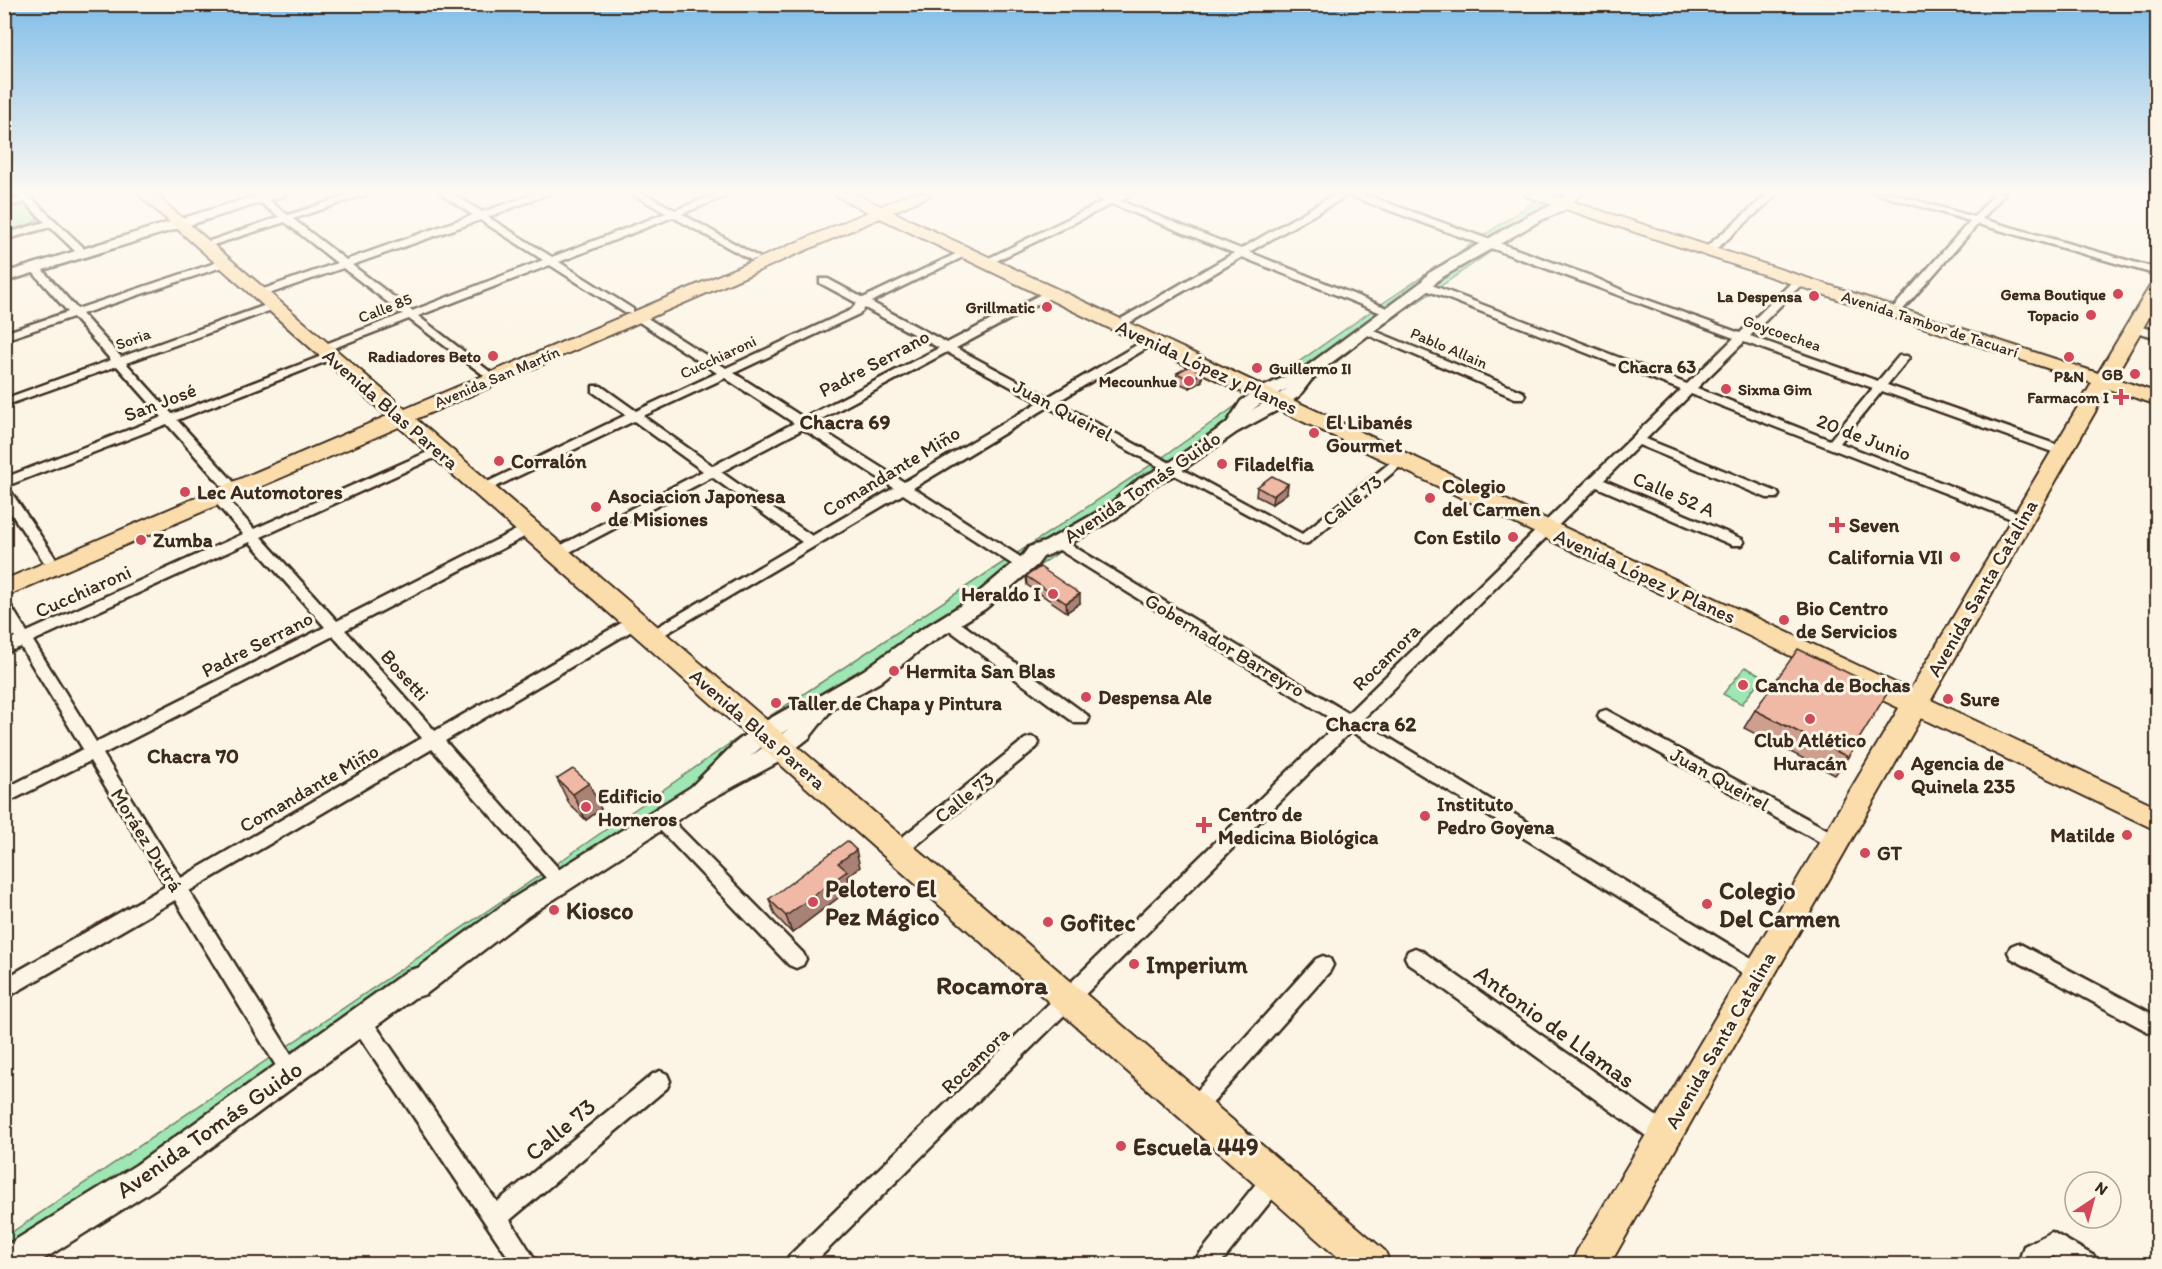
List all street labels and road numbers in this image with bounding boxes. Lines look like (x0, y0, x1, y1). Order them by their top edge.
street label: Avenida Tambor de Tacuarí (1839, 286, 2021, 362)
street label: Calle 85 (355, 289, 415, 327)
street label: Goycoechea (1740, 311, 1824, 355)
street label: Avenida López y Planes (1112, 314, 1302, 420)
street label: Pablo Allain (1408, 323, 1491, 373)
street label: Soria (113, 324, 154, 354)
street label: Padre Serrano (815, 324, 933, 402)
street label: Cucchiaroni (677, 331, 759, 383)
street label: Avenida San Martín (432, 342, 562, 412)
street label: Avenida Blas Parera (318, 343, 464, 475)
street label: Juan Queirel (1009, 374, 1117, 446)
street label: San José (121, 377, 199, 427)
street label: 20 de Junio (1813, 408, 1915, 466)
street label: Comandante Miño (818, 420, 964, 522)
street label: Avenida Tomás Guido (1059, 426, 1225, 548)
street label: Calle 52 A (1629, 466, 1719, 522)
street label: Calle 73 (1317, 469, 1387, 531)
street label: Avenida Santa Catalina (1921, 495, 2043, 681)
street label: Avenida López y Planes (1550, 523, 1740, 629)
street label: Cucchiaroni (31, 559, 135, 623)
street label: Gobernador Barreyro (1141, 588, 1309, 702)
street label: Padre Serrano (197, 606, 317, 682)
street label: Rocamora (1347, 618, 1425, 696)
street label: Bosetti (376, 644, 434, 706)
street label: Avenida Blas Parera (685, 663, 831, 795)
street label: Comandante Miño (235, 738, 383, 838)
street label: Juan Queirel (1666, 742, 1774, 816)
street label: Calle 73 (929, 766, 999, 828)
street label: Moráez Dutrá (106, 784, 189, 897)
street label: Avenida Santa Catalina (1659, 947, 1781, 1133)
street label: Antonio de Llamas (1469, 958, 1641, 1094)
street label: Rocamora (936, 1021, 1015, 1099)
street label: Avenida Tomás Guido (110, 1054, 308, 1204)
street label: Calle 73 (519, 1091, 601, 1167)

